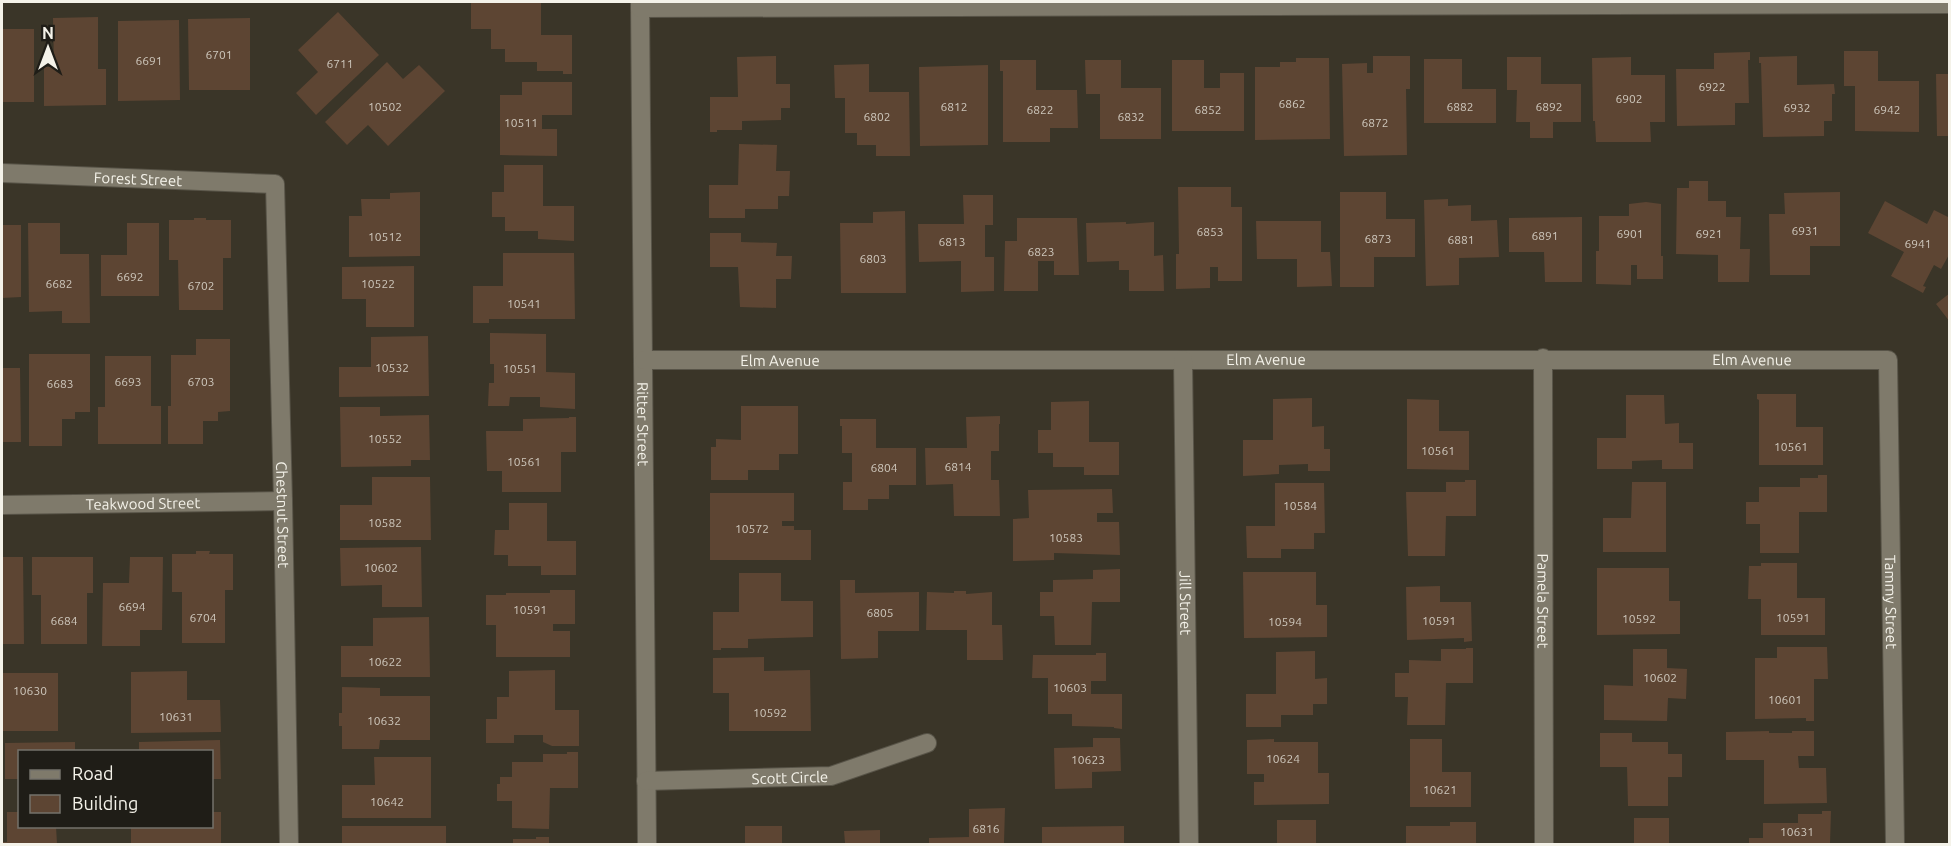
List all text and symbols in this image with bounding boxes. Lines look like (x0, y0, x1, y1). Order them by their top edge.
north arrow (18, 18, 78, 78)
text: N (42, 24, 54, 42)
house number: 6701 (205, 48, 233, 61)
house number: 6691 (135, 54, 163, 67)
house number: 6711 (326, 57, 354, 70)
house number: 6922 (1698, 80, 1726, 93)
house number: 6902 (1615, 92, 1643, 105)
house number: 6862 (1278, 97, 1306, 110)
house number: 10502 (368, 100, 402, 113)
house number: 6812 (940, 100, 968, 113)
house number: 6882 (1446, 100, 1474, 113)
house number: 6892 (1535, 100, 1563, 113)
house number: 6932 (1783, 101, 1811, 114)
house number: 6822 (1026, 103, 1054, 116)
house number: 6852 (1194, 103, 1222, 116)
house number: 6942 (1873, 103, 1901, 116)
house number: 6802 (863, 110, 891, 123)
house number: 6832 (1117, 110, 1145, 123)
house number: 10511 (504, 116, 538, 129)
house number: 6872 (1361, 116, 1389, 129)
street label: Forest Street (93, 168, 182, 189)
house number: 6931 (1791, 224, 1819, 237)
house number: 6853 (1196, 225, 1224, 238)
house number: 6901 (1616, 227, 1644, 240)
house number: 6921 (1695, 227, 1723, 240)
house number: 6891 (1531, 229, 1559, 242)
house number: 10512 (368, 230, 402, 243)
house number: 6873 (1364, 232, 1392, 245)
house number: 6881 (1447, 233, 1475, 246)
house number: 6813 (938, 235, 966, 248)
house number: 6941 (1904, 237, 1932, 250)
house number: 6823 (1027, 245, 1055, 258)
house number: 6803 (859, 252, 887, 265)
house number: 6692 (116, 270, 144, 283)
house number: 6682 (45, 277, 73, 290)
house number: 10522 (361, 277, 395, 290)
house number: 6702 (187, 279, 215, 292)
house number: 10541 (507, 297, 541, 310)
street label: Elm Avenue (1226, 350, 1306, 367)
street label: Elm Avenue (740, 351, 820, 368)
street label: Elm Avenue (1712, 351, 1792, 368)
house number: 10532 (375, 361, 409, 374)
house number: 10551 (503, 362, 537, 375)
house number: 6693 (114, 375, 142, 388)
house number: 6703 (187, 375, 215, 388)
house number: 6683 (46, 377, 74, 390)
street label: Ritter Street (635, 382, 652, 466)
house number: 10552 (368, 432, 402, 445)
house number: 10561 (1774, 440, 1808, 453)
house number: 10561 (1421, 444, 1455, 457)
house number: 10561 (507, 455, 541, 468)
house number: 6814 (944, 460, 972, 473)
street label: Chestnut Street (273, 461, 293, 568)
house number: 6804 (870, 461, 898, 474)
street label: Teakwood Street (86, 494, 200, 512)
house number: 10584 (1283, 499, 1317, 512)
house number: 10582 (368, 516, 402, 529)
house number: 10572 (735, 522, 769, 535)
house number: 10583 (1049, 531, 1083, 544)
street label: Pamela Street (1535, 554, 1552, 649)
street label: Tammy Street (1882, 555, 1901, 649)
house number: 10602 (364, 561, 398, 574)
street label: Jill Street (1177, 571, 1195, 635)
house number: 6694 (118, 600, 146, 613)
house number: 10591 (513, 603, 547, 616)
house number: 6805 (866, 606, 894, 619)
house number: 6704 (189, 611, 217, 624)
house number: 10591 (1776, 611, 1810, 624)
house number: 10592 (1622, 612, 1656, 625)
house number: 6684 (50, 614, 78, 627)
house number: 10591 (1422, 614, 1456, 627)
house number: 10594 (1268, 615, 1302, 628)
house number: 10622 (368, 655, 402, 668)
house number: 10602 (1643, 671, 1677, 684)
house number: 10603 (1053, 681, 1087, 694)
house number: 10630 (13, 684, 47, 697)
house number: 10601 (1768, 693, 1802, 706)
house number: 10592 (753, 706, 787, 719)
house number: 10631 (159, 710, 193, 723)
house number: 10632 (367, 714, 401, 727)
legend (18, 750, 213, 828)
house number: 10624 (1266, 752, 1300, 765)
house number: 10623 (1071, 753, 1105, 766)
text: Road (72, 763, 114, 783)
street label: Scott Circle (751, 768, 828, 787)
house number: 10621 (1423, 783, 1457, 796)
text: Building (72, 793, 138, 813)
house number: 10642 (370, 795, 404, 808)
house number: 6816 (972, 822, 1000, 835)
house number: 10631 (1780, 825, 1814, 838)

